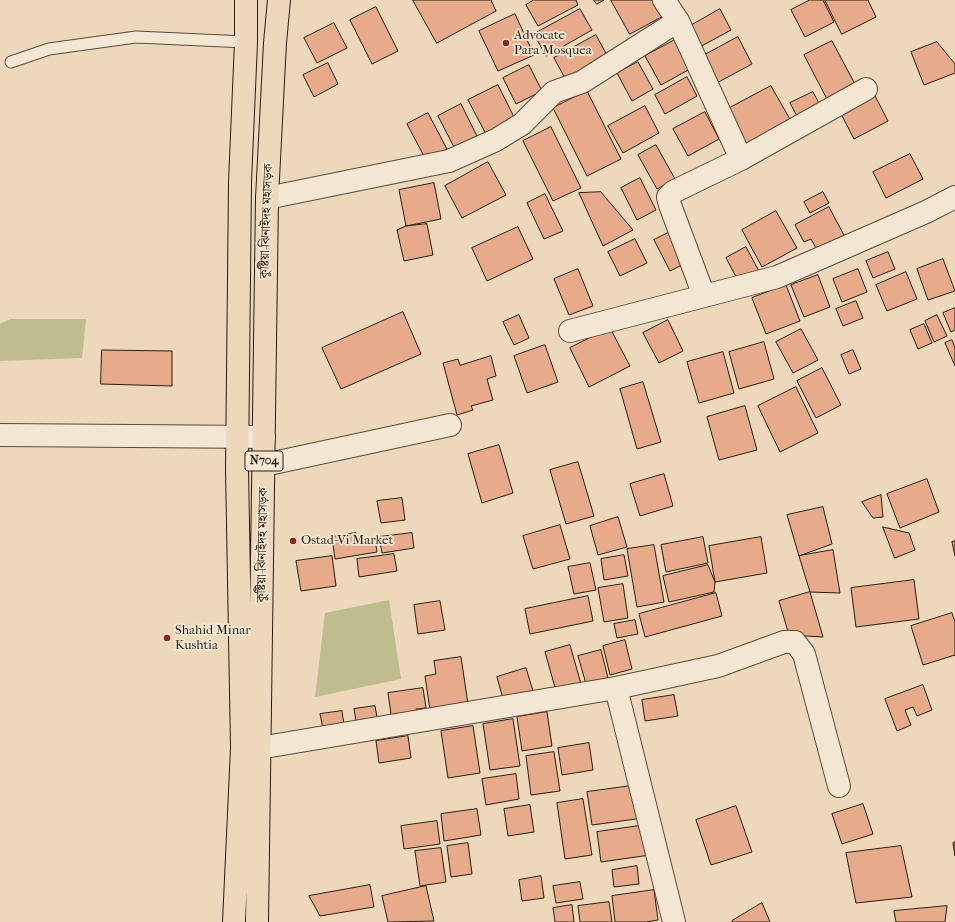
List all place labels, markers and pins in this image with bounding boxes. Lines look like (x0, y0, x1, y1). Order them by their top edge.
place label: Advocate Para Mosquea (514, 28, 592, 59)
marker: Advocate Para Mosquea (501, 38, 511, 48)
place label: Ostad-Vi Market (301, 533, 393, 549)
marker: Ostad-Vi Market (288, 536, 298, 546)
place label: Shahid Minar Kushtia (175, 623, 251, 654)
marker: Shahid Minar Kushtia (162, 633, 172, 643)

